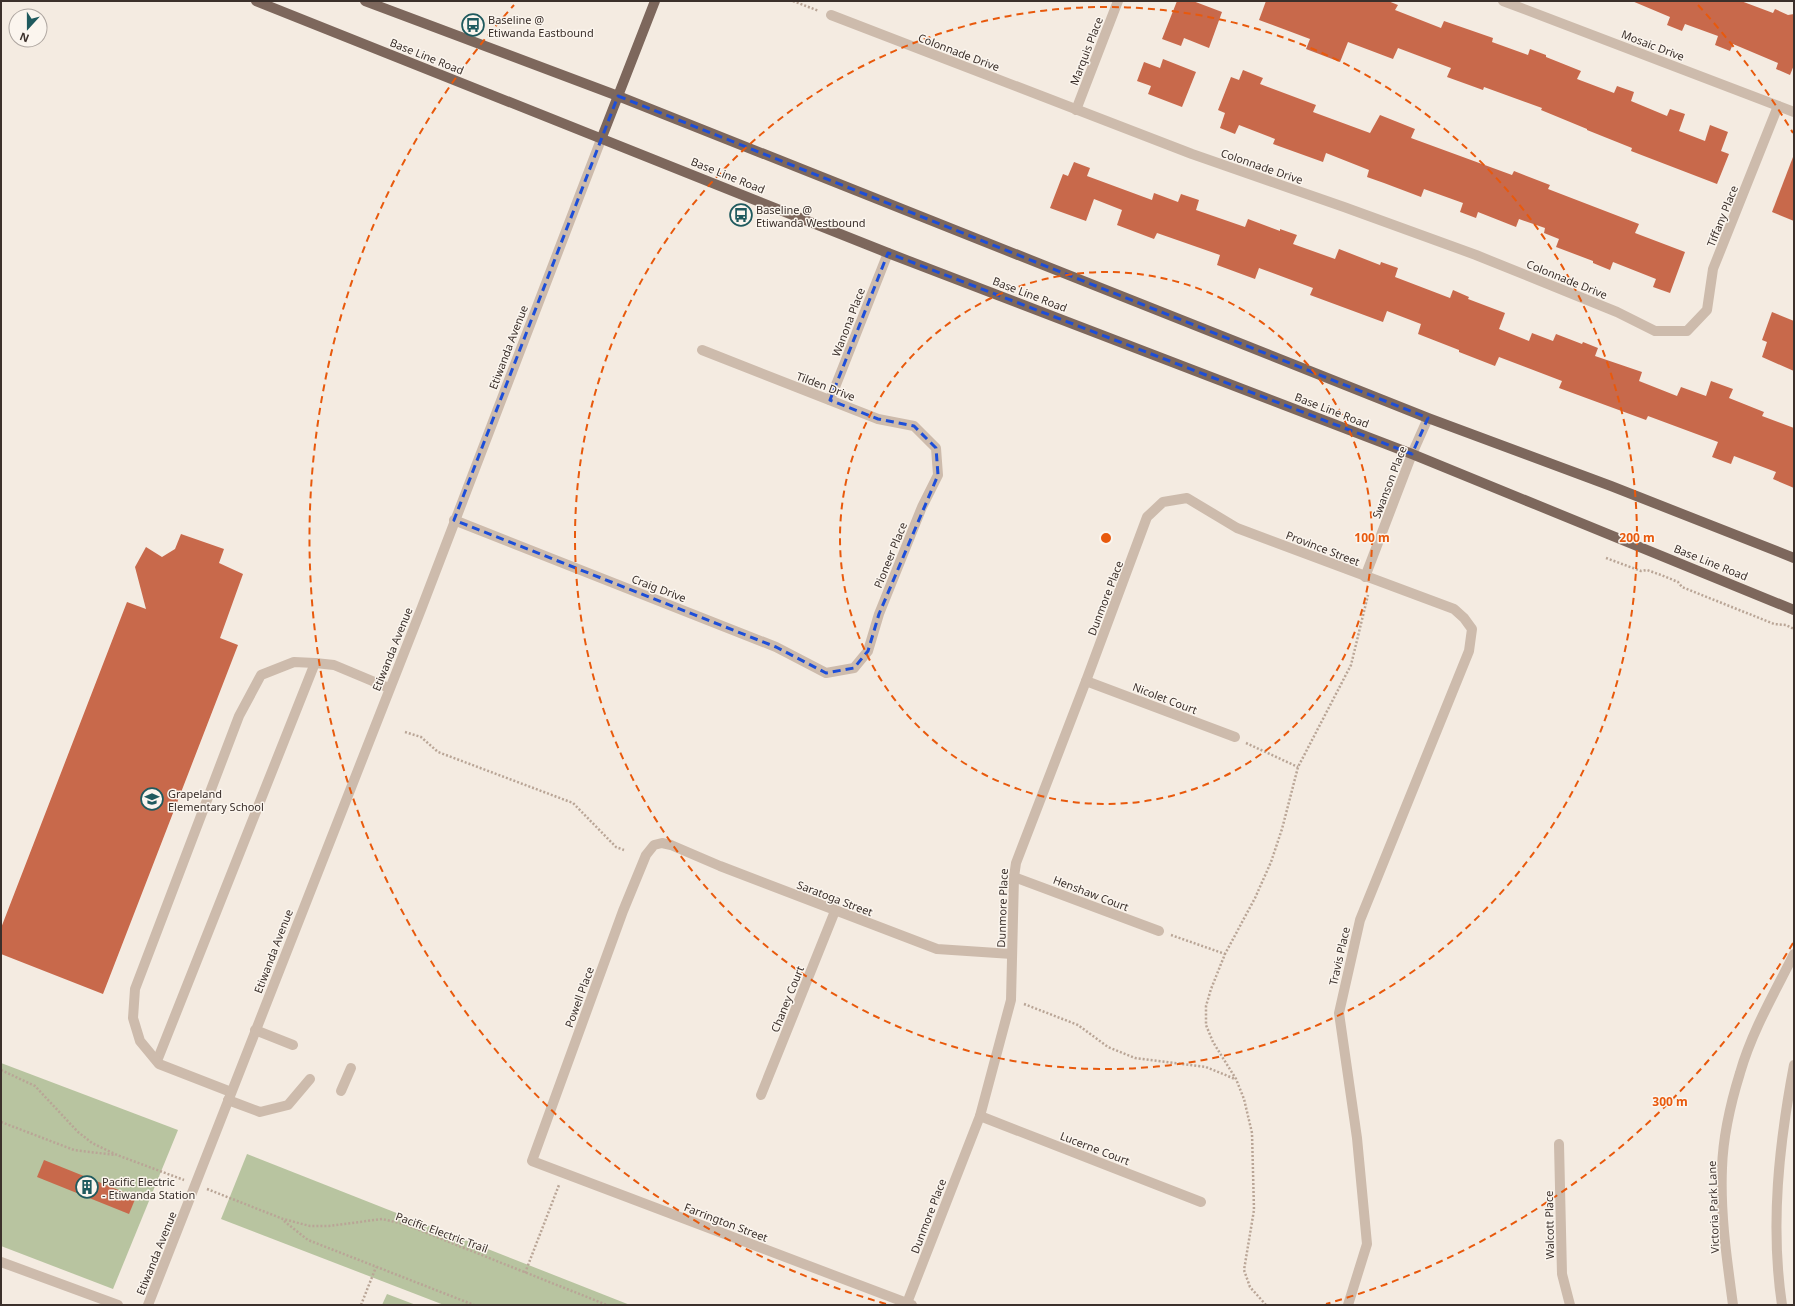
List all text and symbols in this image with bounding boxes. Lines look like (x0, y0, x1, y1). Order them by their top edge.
north arrow (8, 8, 48, 48)
bus stop icon: Baseline @ Etiwanda Eastbound (460, 12, 486, 38)
place label: Baseline @ Etiwanda Eastbound (488, 12, 594, 40)
street label: Marquis Place (1066, 15, 1106, 87)
street label: Mosaic Drive (1619, 26, 1687, 64)
text: N (17, 29, 31, 46)
street label: Colonnade Drive (916, 30, 1002, 74)
street label: Base Line Road (388, 34, 466, 78)
street label: Colonnade Drive (1219, 145, 1305, 187)
street label: Base Line Road (689, 153, 767, 197)
street label: Tiffany Place (1703, 183, 1741, 249)
bus stop icon: Baseline @ Etiwanda Westbound (728, 202, 754, 228)
place label: Baseline @ Etiwanda Westbound (756, 202, 866, 230)
street label: Colonnade Drive (1524, 256, 1610, 302)
street label: Base Line Road (991, 273, 1069, 315)
street label: Wanona Place (828, 285, 868, 359)
street label: Etiwanda Avenue (485, 303, 531, 391)
street label: Tilden Drive (795, 368, 857, 404)
street label: Base Line Road (1293, 389, 1371, 431)
street label: Swanson Place (1368, 444, 1410, 520)
street label: Pioneer Place (870, 520, 910, 590)
street label: Province Street (1284, 527, 1362, 569)
text: 100 m (1354, 529, 1390, 546)
text: 200 m (1619, 529, 1655, 546)
centre of rings (1099, 531, 1113, 545)
street label: Base Line Road (1672, 540, 1750, 584)
street label: Dunmore Place (1084, 558, 1126, 638)
street label: Craig Drive (630, 571, 688, 605)
street label: Etiwanda Avenue (368, 605, 416, 693)
street label: Nicolet Court (1131, 679, 1199, 717)
school or university icon: Grapeland Elementary School (139, 786, 165, 812)
place label: Grapeland Elementary School (168, 786, 264, 814)
street label: Dunmore Place (993, 868, 1011, 948)
street label: Henshaw Court (1051, 872, 1131, 914)
street label: Saratoga Street (795, 877, 875, 919)
street label: Etiwanda Avenue (250, 907, 296, 995)
street label: Travis Place (1325, 925, 1353, 987)
street label: Chaney Court (767, 964, 807, 1034)
street label: Powell Place (561, 965, 597, 1029)
text: 300 m (1652, 1093, 1688, 1110)
street label: Lucerne Court (1058, 1128, 1132, 1168)
street label: Victoria Park Lane (1704, 1160, 1722, 1254)
building icon: Pacific Electric - Etiwanda Station (74, 1174, 100, 1200)
place label: Pacific Electric - Etiwanda Station (102, 1174, 195, 1202)
street label: Dunmore Place (907, 1176, 949, 1256)
street label: Walcott Place (1541, 1190, 1557, 1260)
street label: Farrington Street (682, 1199, 770, 1245)
street label: Pacific Electric Trail (394, 1208, 490, 1256)
street label: Etiwanda Avenue (132, 1209, 180, 1297)

